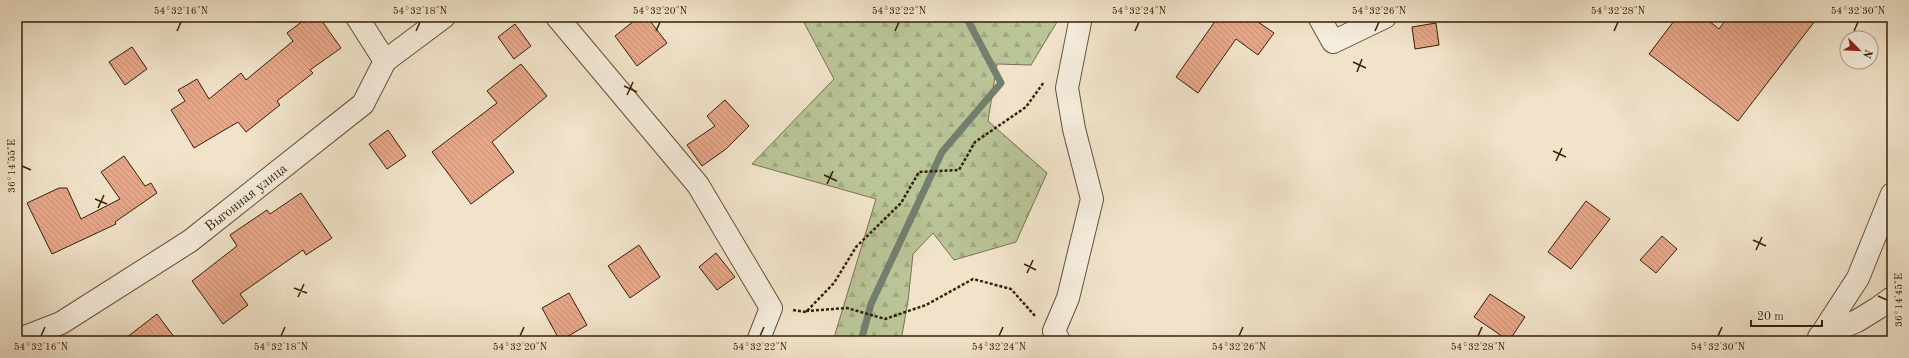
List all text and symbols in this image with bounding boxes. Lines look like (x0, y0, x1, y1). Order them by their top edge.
text: 54°32'16"N (154, 6, 209, 16)
text: 54°32'18"N (393, 6, 448, 16)
text: 54°32'20"N (633, 6, 688, 16)
text: 54°32'22"N (872, 6, 927, 16)
text: 54°32'24"N (1112, 6, 1167, 16)
text: 54°32'26"N (1352, 6, 1407, 16)
text: 54°32'28"N (1591, 6, 1646, 16)
text: 54°32'30"N (1831, 6, 1886, 16)
north arrow (1839, 30, 1879, 70)
text: N (1860, 47, 1873, 60)
text: 36°14'55"E (7, 139, 17, 193)
street label: Выгонная улица (203, 161, 290, 234)
text: 36°14'45"E (1894, 273, 1904, 327)
scale bar (1751, 302, 1822, 328)
text: 20 m (1757, 311, 1784, 323)
text: 54°32'16"N (14, 342, 69, 352)
text: 54°32'18"N (254, 342, 309, 352)
text: 54°32'20"N (493, 342, 548, 352)
text: 54°32'22"N (733, 342, 788, 352)
text: 54°32'24"N (972, 342, 1027, 352)
text: 54°32'26"N (1212, 342, 1267, 352)
text: 54°32'28"N (1451, 342, 1506, 352)
text: 54°32'30"N (1691, 342, 1746, 352)

